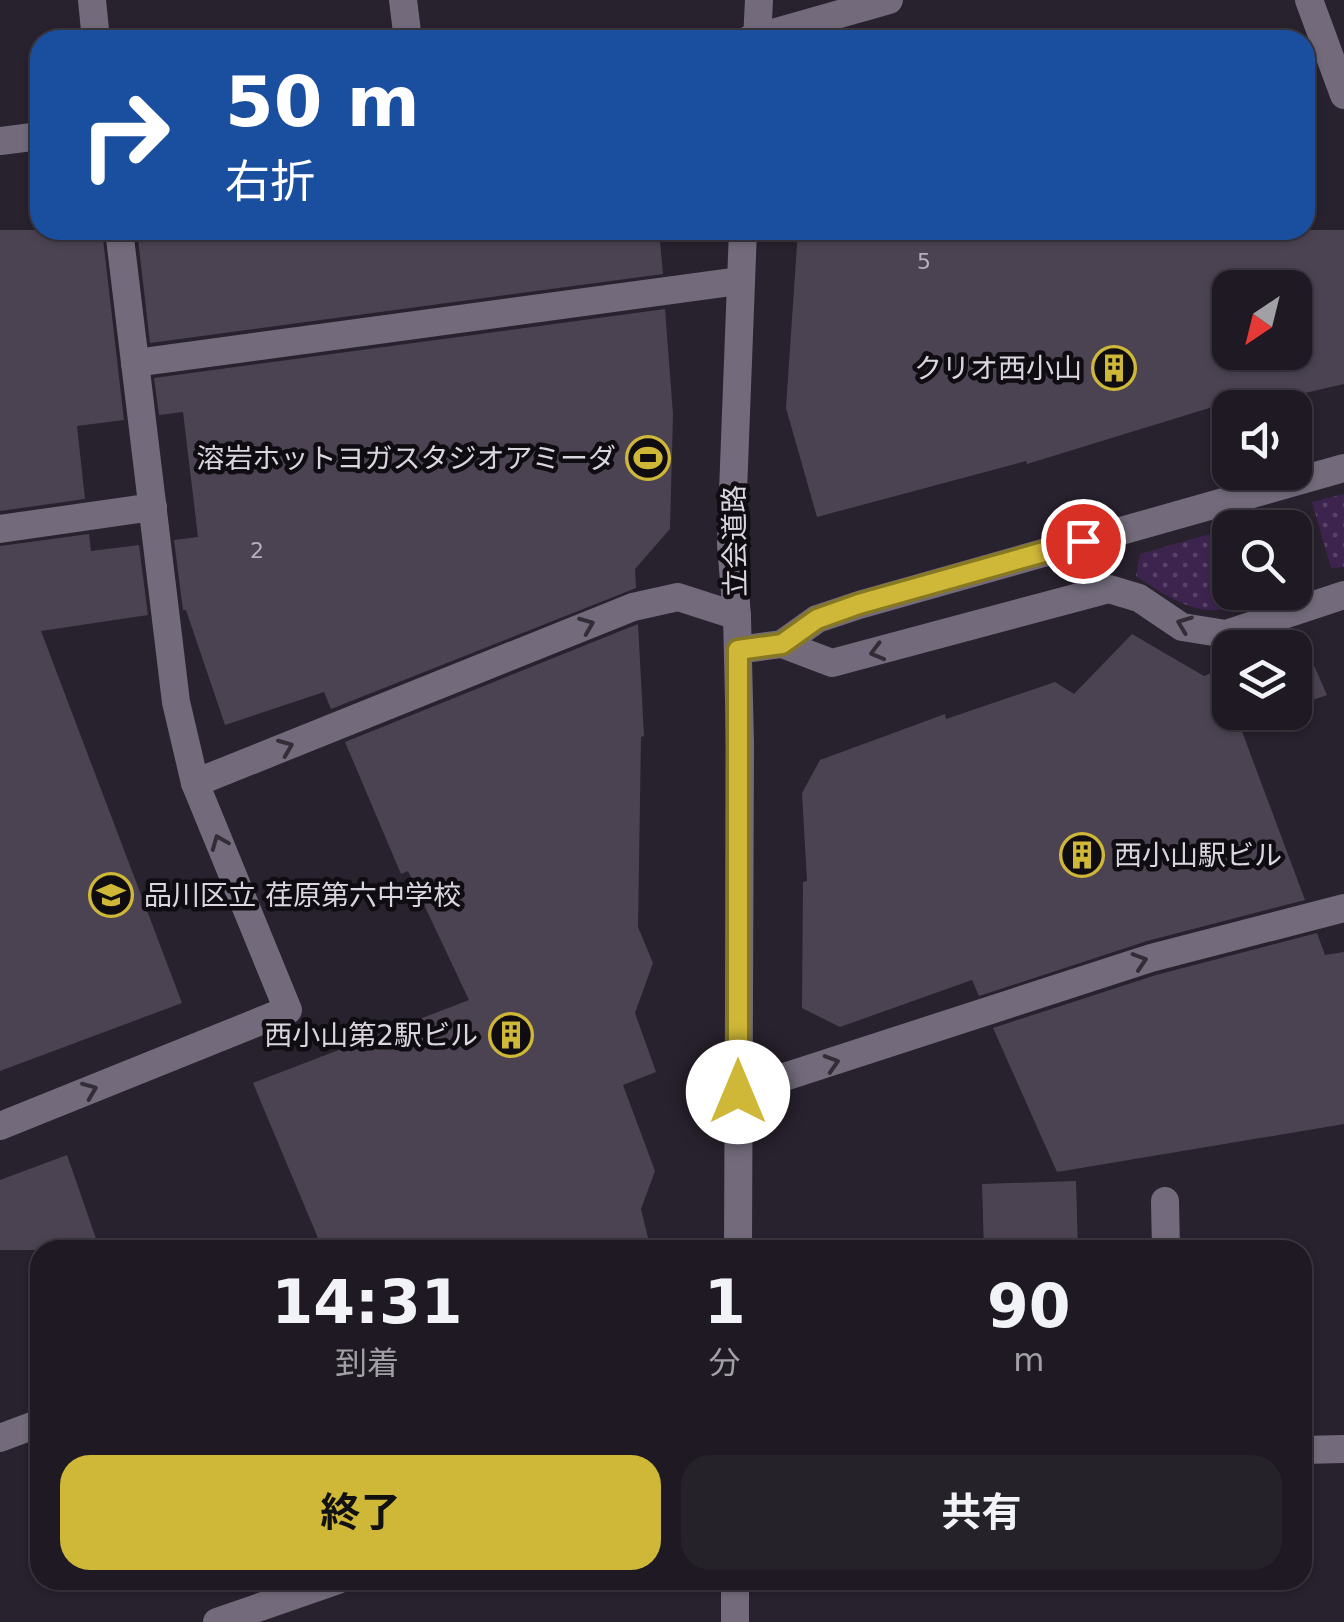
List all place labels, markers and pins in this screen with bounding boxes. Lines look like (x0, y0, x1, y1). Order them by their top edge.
building icon: クリオ西小山 (1091, 345, 1137, 391)
place label: クリオ西小山 (914, 352, 1082, 385)
sports icon: 溶岩ホットヨガスタジオアミーダ (625, 435, 671, 481)
place label: 溶岩ホットヨガスタジオアミーダ (197, 442, 616, 475)
pin (1041, 499, 1126, 584)
building icon: 西小山駅ビル (1059, 832, 1105, 878)
place label: 西小山駅ビル (1114, 839, 1282, 872)
school or university icon: 品川区立 荏原第六中学校 (88, 872, 134, 918)
place label: 品川区立 荏原第六中学校 (144, 879, 461, 912)
building icon: 西小山第2駅ビル (488, 1012, 534, 1058)
place label: 西小山第2駅ビル (264, 1019, 478, 1052)

